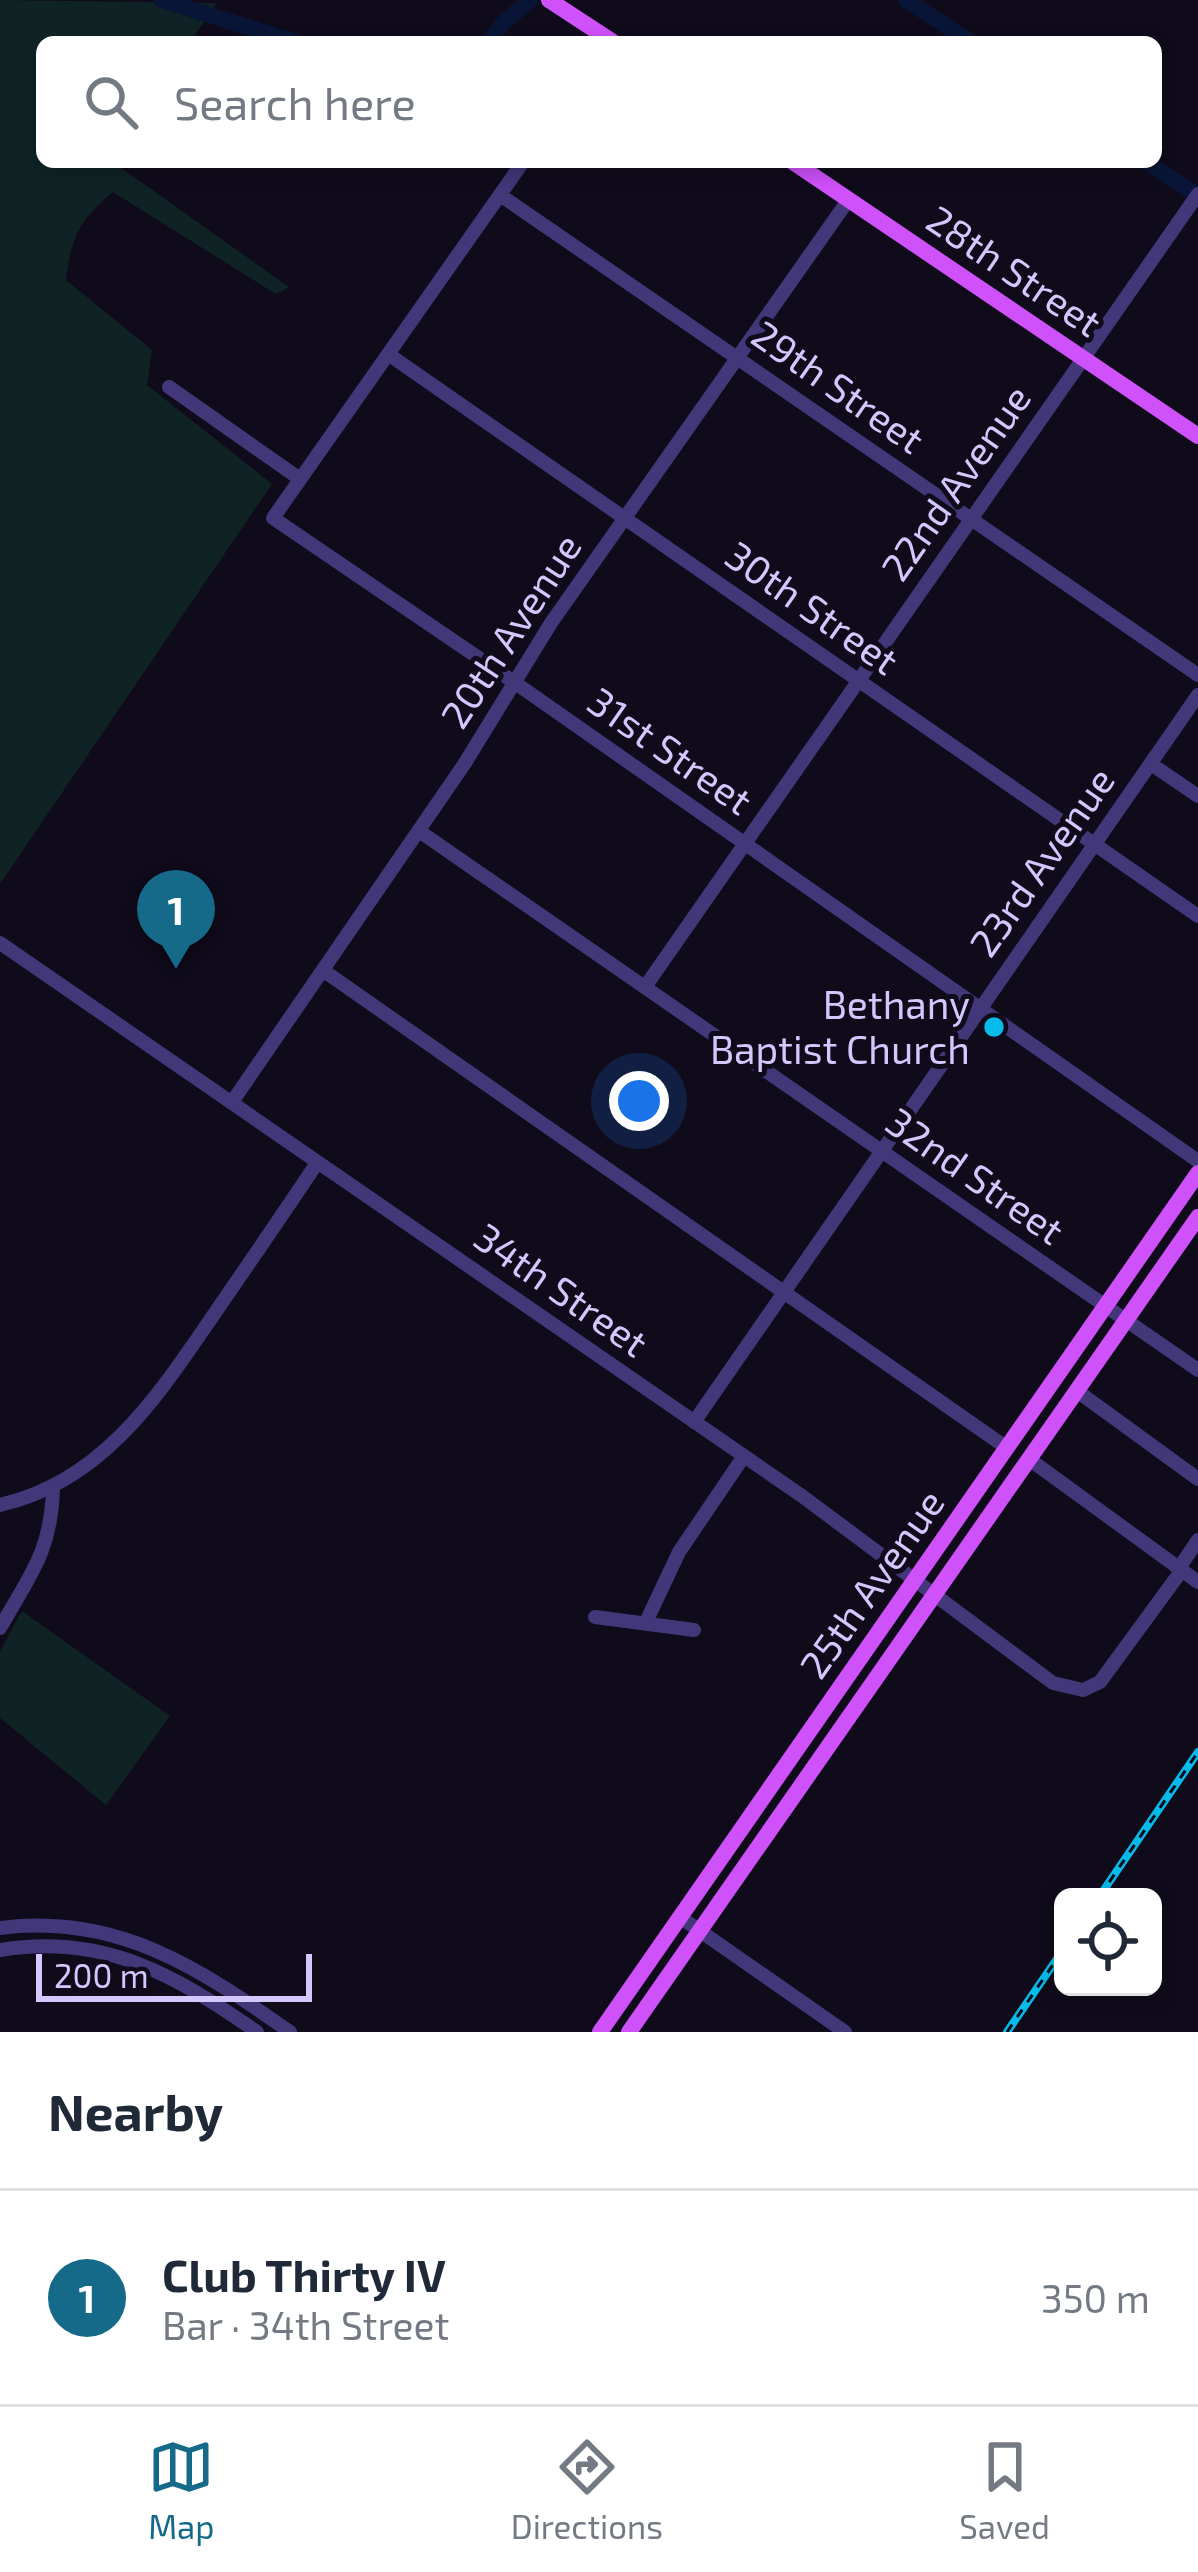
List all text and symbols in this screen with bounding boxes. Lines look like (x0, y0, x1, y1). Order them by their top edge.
search box (36, 36, 1162, 168)
icon: search (78, 69, 144, 135)
text: Search here (174, 75, 416, 129)
street label: 28th Street (919, 194, 1111, 345)
street label: 29th Street (744, 309, 934, 462)
street label: 22nd Avenue (870, 376, 1039, 589)
street label: 20th Avenue (430, 525, 590, 736)
street label: 30th Street (718, 530, 908, 683)
street label: 31st Street (580, 676, 762, 823)
street label: 23rd Avenue (959, 758, 1123, 965)
pin: 1 (137, 870, 215, 969)
place label: Bethany Baptist Church (710, 980, 970, 1072)
marker: Bethany Baptist Church (981, 1014, 1007, 1040)
your location (609, 1071, 669, 1131)
street label: 32nd Street (878, 1097, 1074, 1253)
street label: 34th Street (466, 1212, 657, 1365)
street label: 25th Avenue (789, 1480, 953, 1686)
map controls (1054, 1888, 1162, 1996)
button: locate (1054, 1888, 1162, 1996)
scale bar (36, 1948, 312, 2001)
text: 200 m (54, 1955, 149, 1995)
text: Nearby (48, 2080, 223, 2141)
text: Club Thirty IV (162, 2247, 446, 2301)
text: 1 (79, 2274, 95, 2321)
text: 350 m (1041, 2274, 1150, 2321)
text: Bar · 34th Street (162, 2301, 449, 2348)
tab: Map (148, 2434, 214, 2546)
tab: Directions (511, 2434, 663, 2546)
tab: Saved (959, 2434, 1050, 2546)

